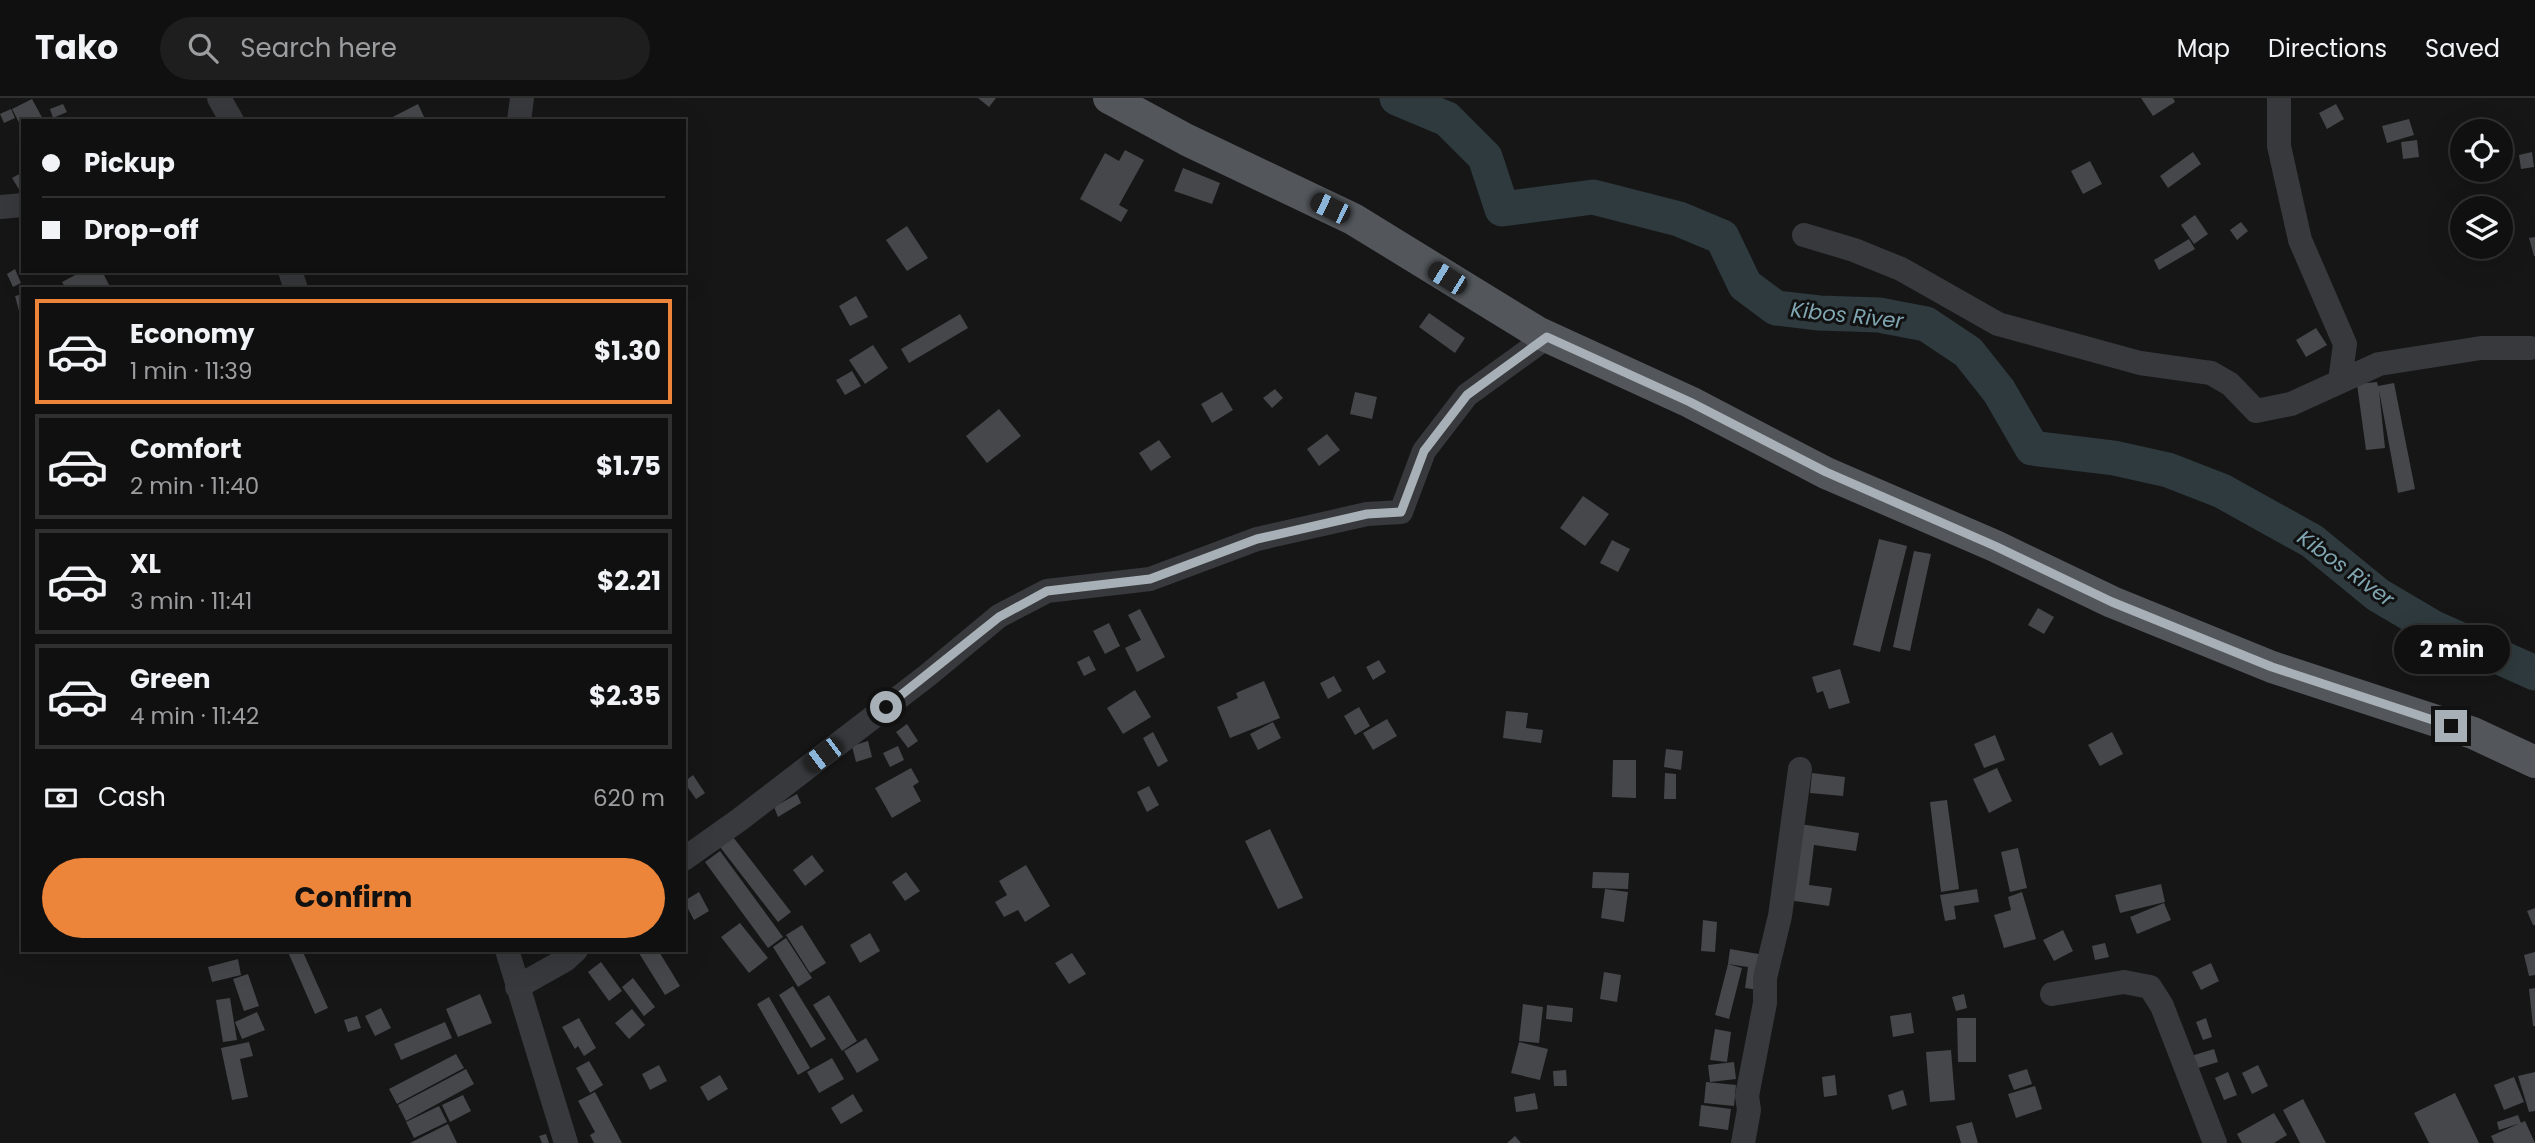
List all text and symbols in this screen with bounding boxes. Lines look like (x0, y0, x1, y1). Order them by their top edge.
search box (160, 17, 650, 80)
text: Tako (35, 24, 118, 71)
icon: search (184, 29, 222, 67)
text: Search here (240, 30, 397, 66)
text: Map (2177, 32, 2230, 65)
text: Directions (2268, 32, 2387, 65)
text: Saved (2425, 32, 2500, 65)
map controls (2450, 119, 2513, 259)
button: locate (2450, 119, 2513, 182)
text: Pickup (84, 145, 175, 181)
car (1307, 189, 1354, 227)
button: layers (2450, 196, 2513, 259)
text: Drop-off (84, 212, 199, 248)
car (1424, 258, 1471, 298)
water label: Kibos River (1789, 295, 1906, 335)
text: Economy (130, 316, 254, 352)
icon: car (46, 320, 109, 383)
text: $1.30 (594, 333, 661, 369)
text: 1 min · 11:39 (130, 355, 252, 387)
text: Comfort (130, 431, 242, 467)
icon: car (46, 435, 109, 498)
text: $1.75 (596, 448, 661, 484)
text: 2 min · 11:40 (130, 470, 259, 502)
water label: Kibos River (2292, 523, 2401, 614)
text: XL (130, 546, 161, 582)
icon: car (46, 550, 109, 613)
text: $2.21 (597, 563, 661, 599)
text: 3 min · 11:41 (130, 585, 252, 617)
callout: 2 min (2393, 624, 2509, 674)
text: 2 min (2420, 633, 2484, 665)
text: Green (130, 661, 211, 697)
icon: car (46, 665, 109, 728)
text: $2.35 (589, 678, 661, 714)
route start (870, 691, 902, 723)
text: 4 min · 11:42 (130, 700, 259, 732)
route end (2435, 710, 2467, 742)
car (800, 734, 847, 776)
icon: cash (42, 779, 80, 817)
text: Cash (98, 779, 166, 815)
text: 620 m (593, 782, 665, 814)
button: Confirm (42, 858, 665, 938)

